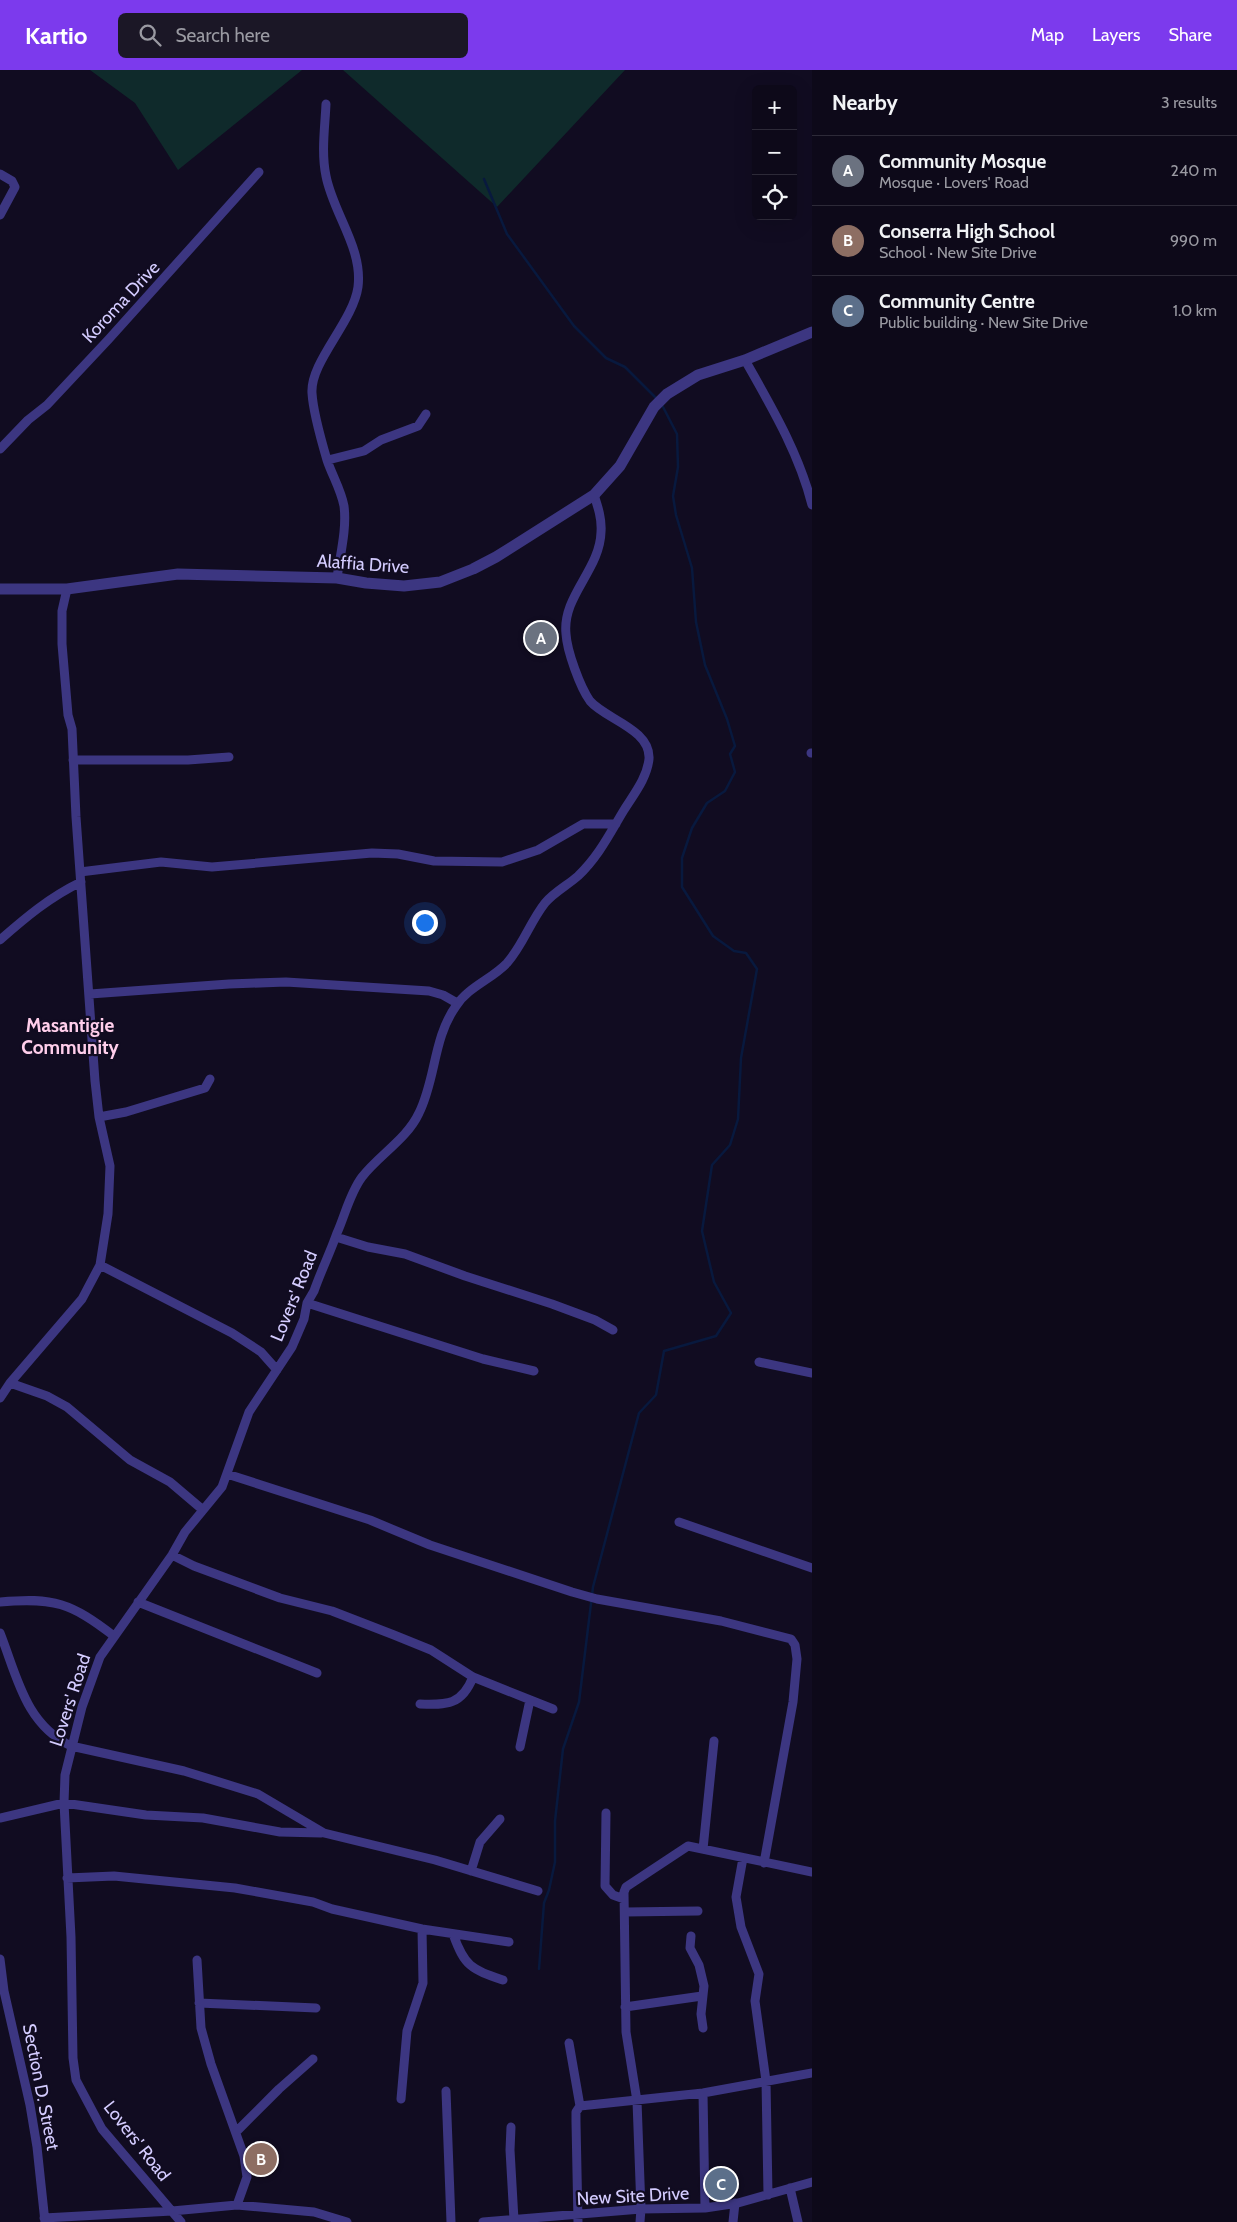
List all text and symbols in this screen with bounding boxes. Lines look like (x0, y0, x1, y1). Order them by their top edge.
search box (118, 13, 468, 58)
text: Kartio (25, 21, 88, 50)
icon: search (136, 21, 164, 49)
text: Search here (176, 24, 270, 47)
text: Map (1031, 24, 1064, 46)
text: Layers (1092, 24, 1141, 46)
text: Share (1169, 24, 1212, 46)
map controls (752, 85, 797, 220)
button: + (752, 85, 797, 130)
text: Nearby (832, 90, 898, 115)
text: 3 results (1161, 93, 1217, 112)
button: − (752, 130, 797, 175)
text: Community Mosque (879, 150, 1046, 173)
text: A (843, 161, 853, 180)
text: 240 m (1171, 161, 1217, 180)
text: Mosque · Lovers' Road (879, 173, 1029, 192)
button: locate (752, 175, 797, 220)
text: Conserra High School (879, 220, 1055, 243)
text: B (843, 231, 853, 250)
text: 990 m (1170, 231, 1217, 250)
text: School · New Site Drive (879, 243, 1037, 262)
street label: Koroma Drive (78, 257, 164, 347)
text: Community Centre (879, 290, 1035, 313)
text: C (843, 301, 853, 320)
text: 1.0 km (1173, 301, 1217, 320)
text: Public building · New Site Drive (879, 313, 1088, 332)
street label: Alaffia Drive (316, 550, 410, 578)
pin: A (525, 619, 557, 657)
your location (412, 910, 438, 936)
district label: Masantigie Community (21, 1014, 120, 1059)
street label: Lovers' Road (266, 1247, 322, 1345)
street label: Lovers' Road (45, 1651, 95, 1749)
street label: Section D. Street (18, 2022, 64, 2152)
street label: Lovers' Road (99, 2096, 175, 2186)
pin: B (245, 2140, 277, 2178)
pin: C (705, 2165, 737, 2203)
street label: New Site Drive (576, 2182, 690, 2210)

